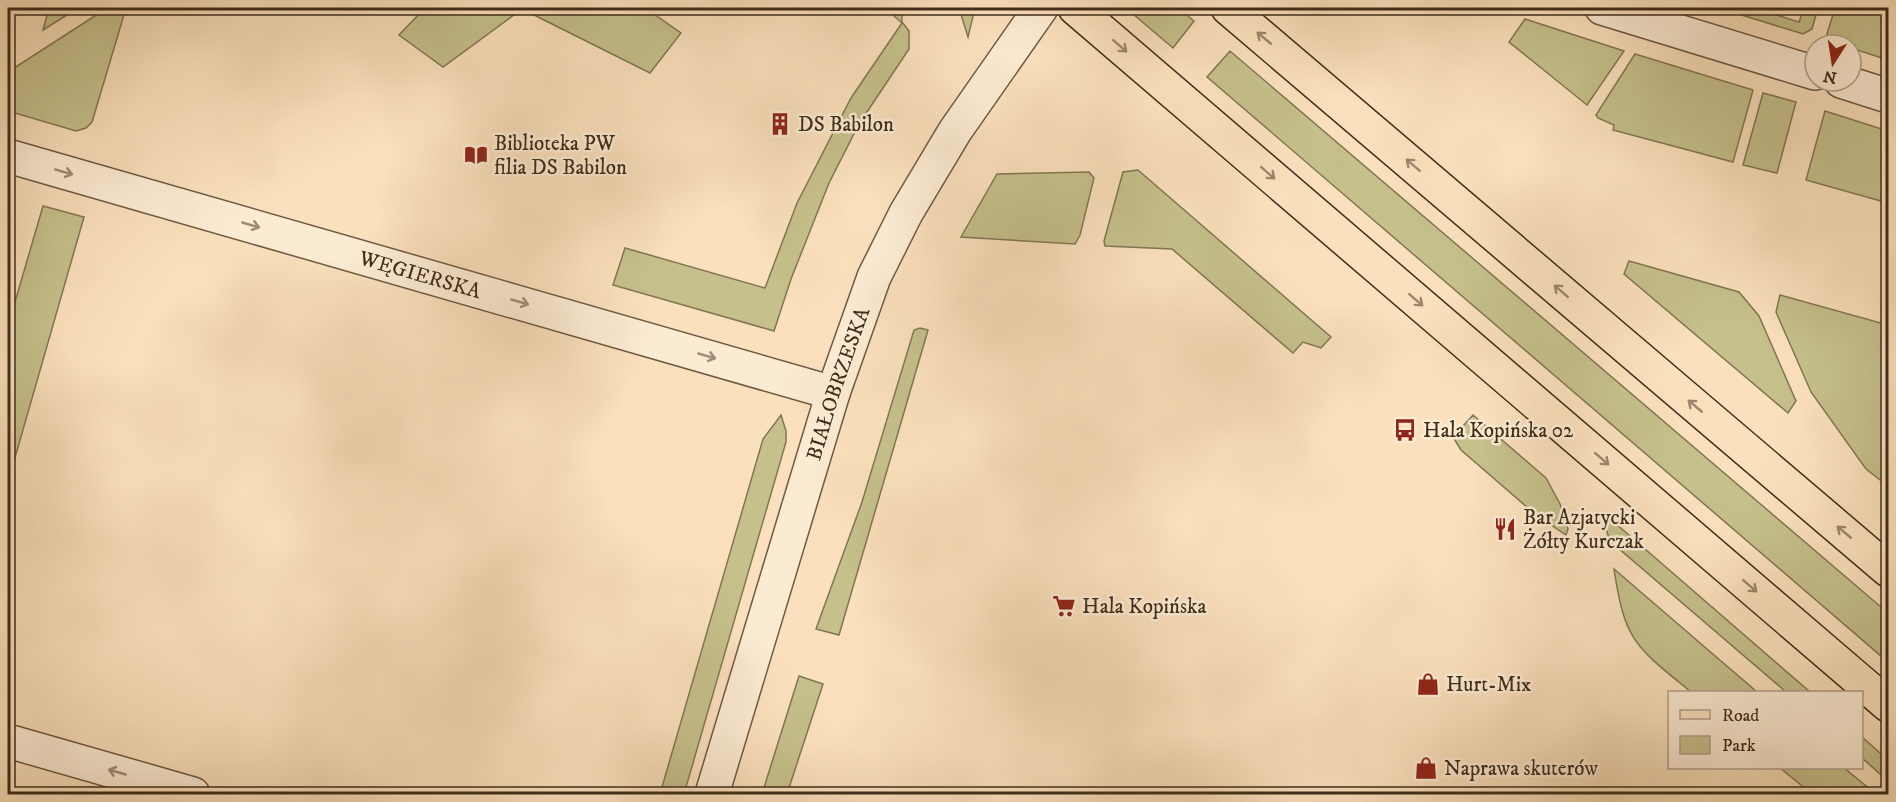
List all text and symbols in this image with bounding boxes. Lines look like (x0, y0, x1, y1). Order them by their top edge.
one-way arrow (1257, 31, 1272, 45)
north arrow (1803, 33, 1863, 93)
one-way arrow (1112, 39, 1127, 53)
text: N (1822, 66, 1839, 88)
building icon: DS Babilon (767, 111, 793, 137)
place label: DS Babilon (798, 112, 894, 138)
place label: Biblioteka PW filia DS Babilon (494, 131, 627, 181)
library icon: Biblioteka PW filia DS Babilon (463, 142, 489, 168)
one-way arrow (1405, 158, 1421, 171)
one-way arrow (1260, 166, 1275, 180)
one-way arrow (54, 167, 73, 178)
one-way arrow (241, 220, 260, 232)
street label: WĘGIERSKA (355, 245, 485, 305)
one-way arrow (1554, 284, 1569, 298)
one-way arrow (1408, 293, 1424, 306)
one-way arrow (510, 297, 529, 308)
street label: BIAŁOBRZESKA (801, 304, 876, 464)
one-way arrow (697, 351, 716, 362)
one-way arrow (1688, 399, 1703, 413)
bus stop icon: Hala Kopińska 02 (1392, 417, 1418, 443)
place label: Hala Kopińska 02 (1423, 418, 1574, 444)
one-way arrow (1594, 453, 1610, 466)
place label: Bar Azjatycki Żółty Kurczak (1523, 505, 1645, 555)
restaurant icon: Bar Azjatycki Żółty Kurczak (1492, 516, 1518, 542)
one-way arrow (1837, 525, 1852, 539)
one-way arrow (1742, 579, 1757, 593)
supermarket icon: Hala Kopińska (1051, 593, 1077, 619)
place label: Hala Kopińska (1082, 594, 1206, 620)
shop icon: Hurt-Mix (1415, 671, 1441, 697)
place label: Hurt-Mix (1446, 672, 1531, 698)
legend (1668, 691, 1863, 769)
text: Road (1722, 705, 1759, 727)
text: Park (1722, 735, 1756, 757)
shop icon: Naprawa skuterów (1413, 755, 1439, 781)
place label: Naprawa skuterów (1444, 756, 1599, 782)
one-way arrow (108, 766, 127, 778)

